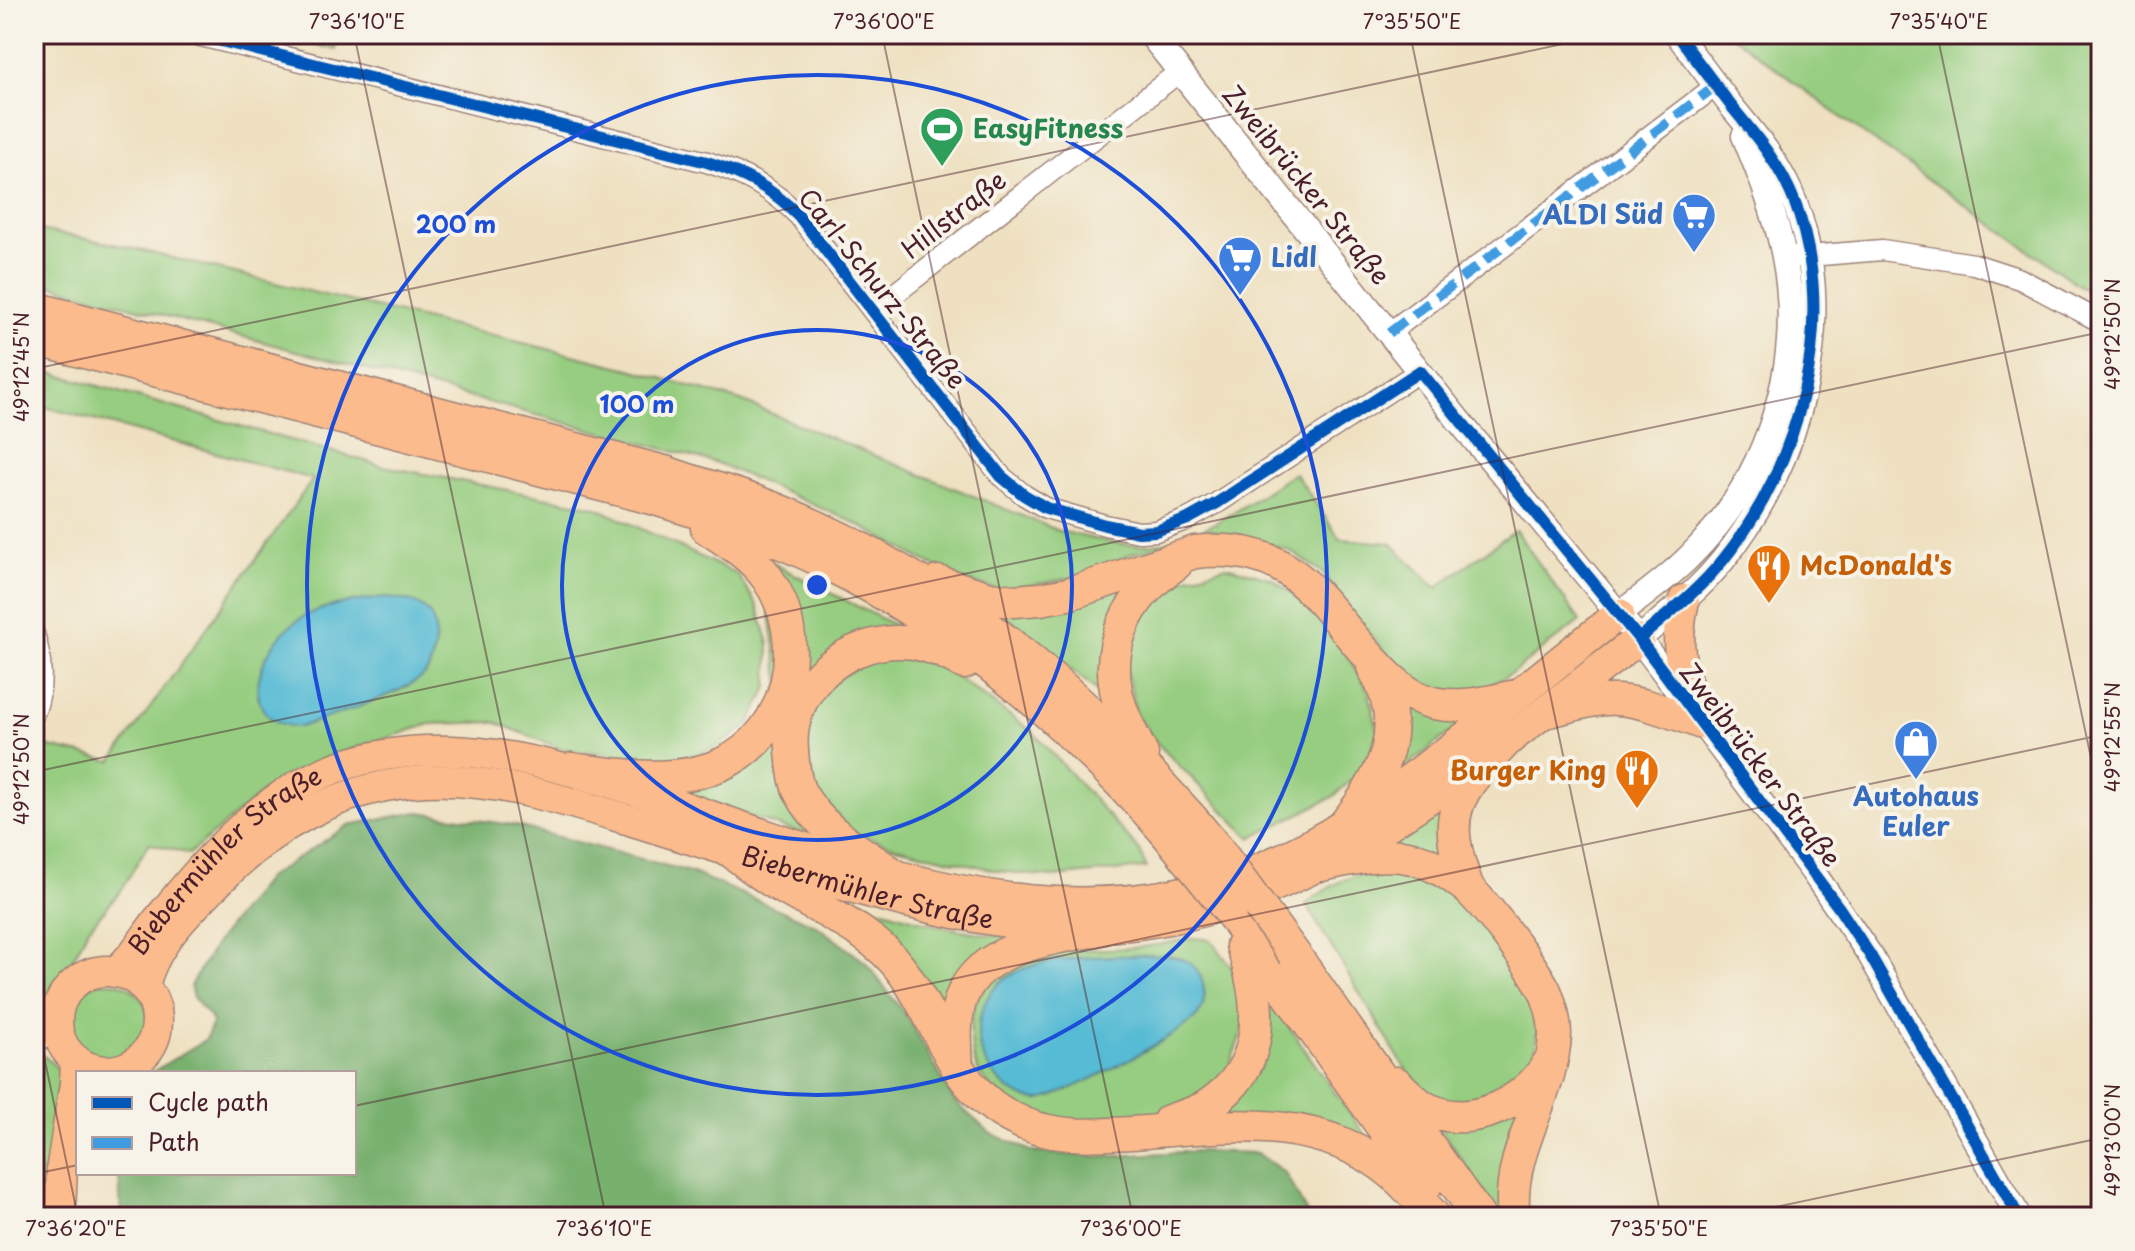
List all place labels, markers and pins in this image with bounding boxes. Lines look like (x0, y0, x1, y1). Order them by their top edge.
sports icon: EasyFitness (918, 105, 966, 168)
place label: EasyFitness (973, 108, 1123, 147)
supermarket icon: ALDI Süd (1670, 191, 1718, 254)
place label: ALDI Süd (1542, 194, 1663, 233)
supermarket icon: Lidl (1216, 234, 1264, 297)
place label: Lidl (1271, 237, 1317, 276)
restaurant icon: McDonald's (1745, 542, 1793, 605)
place label: McDonald's (1800, 545, 1952, 584)
centre of rings (803, 571, 831, 599)
shop icon: Autohaus Euler (1892, 718, 1940, 781)
restaurant icon: Burger King (1613, 747, 1661, 810)
place label: Burger King (1450, 750, 1606, 789)
place label: Autohaus Euler (1853, 776, 1979, 845)

